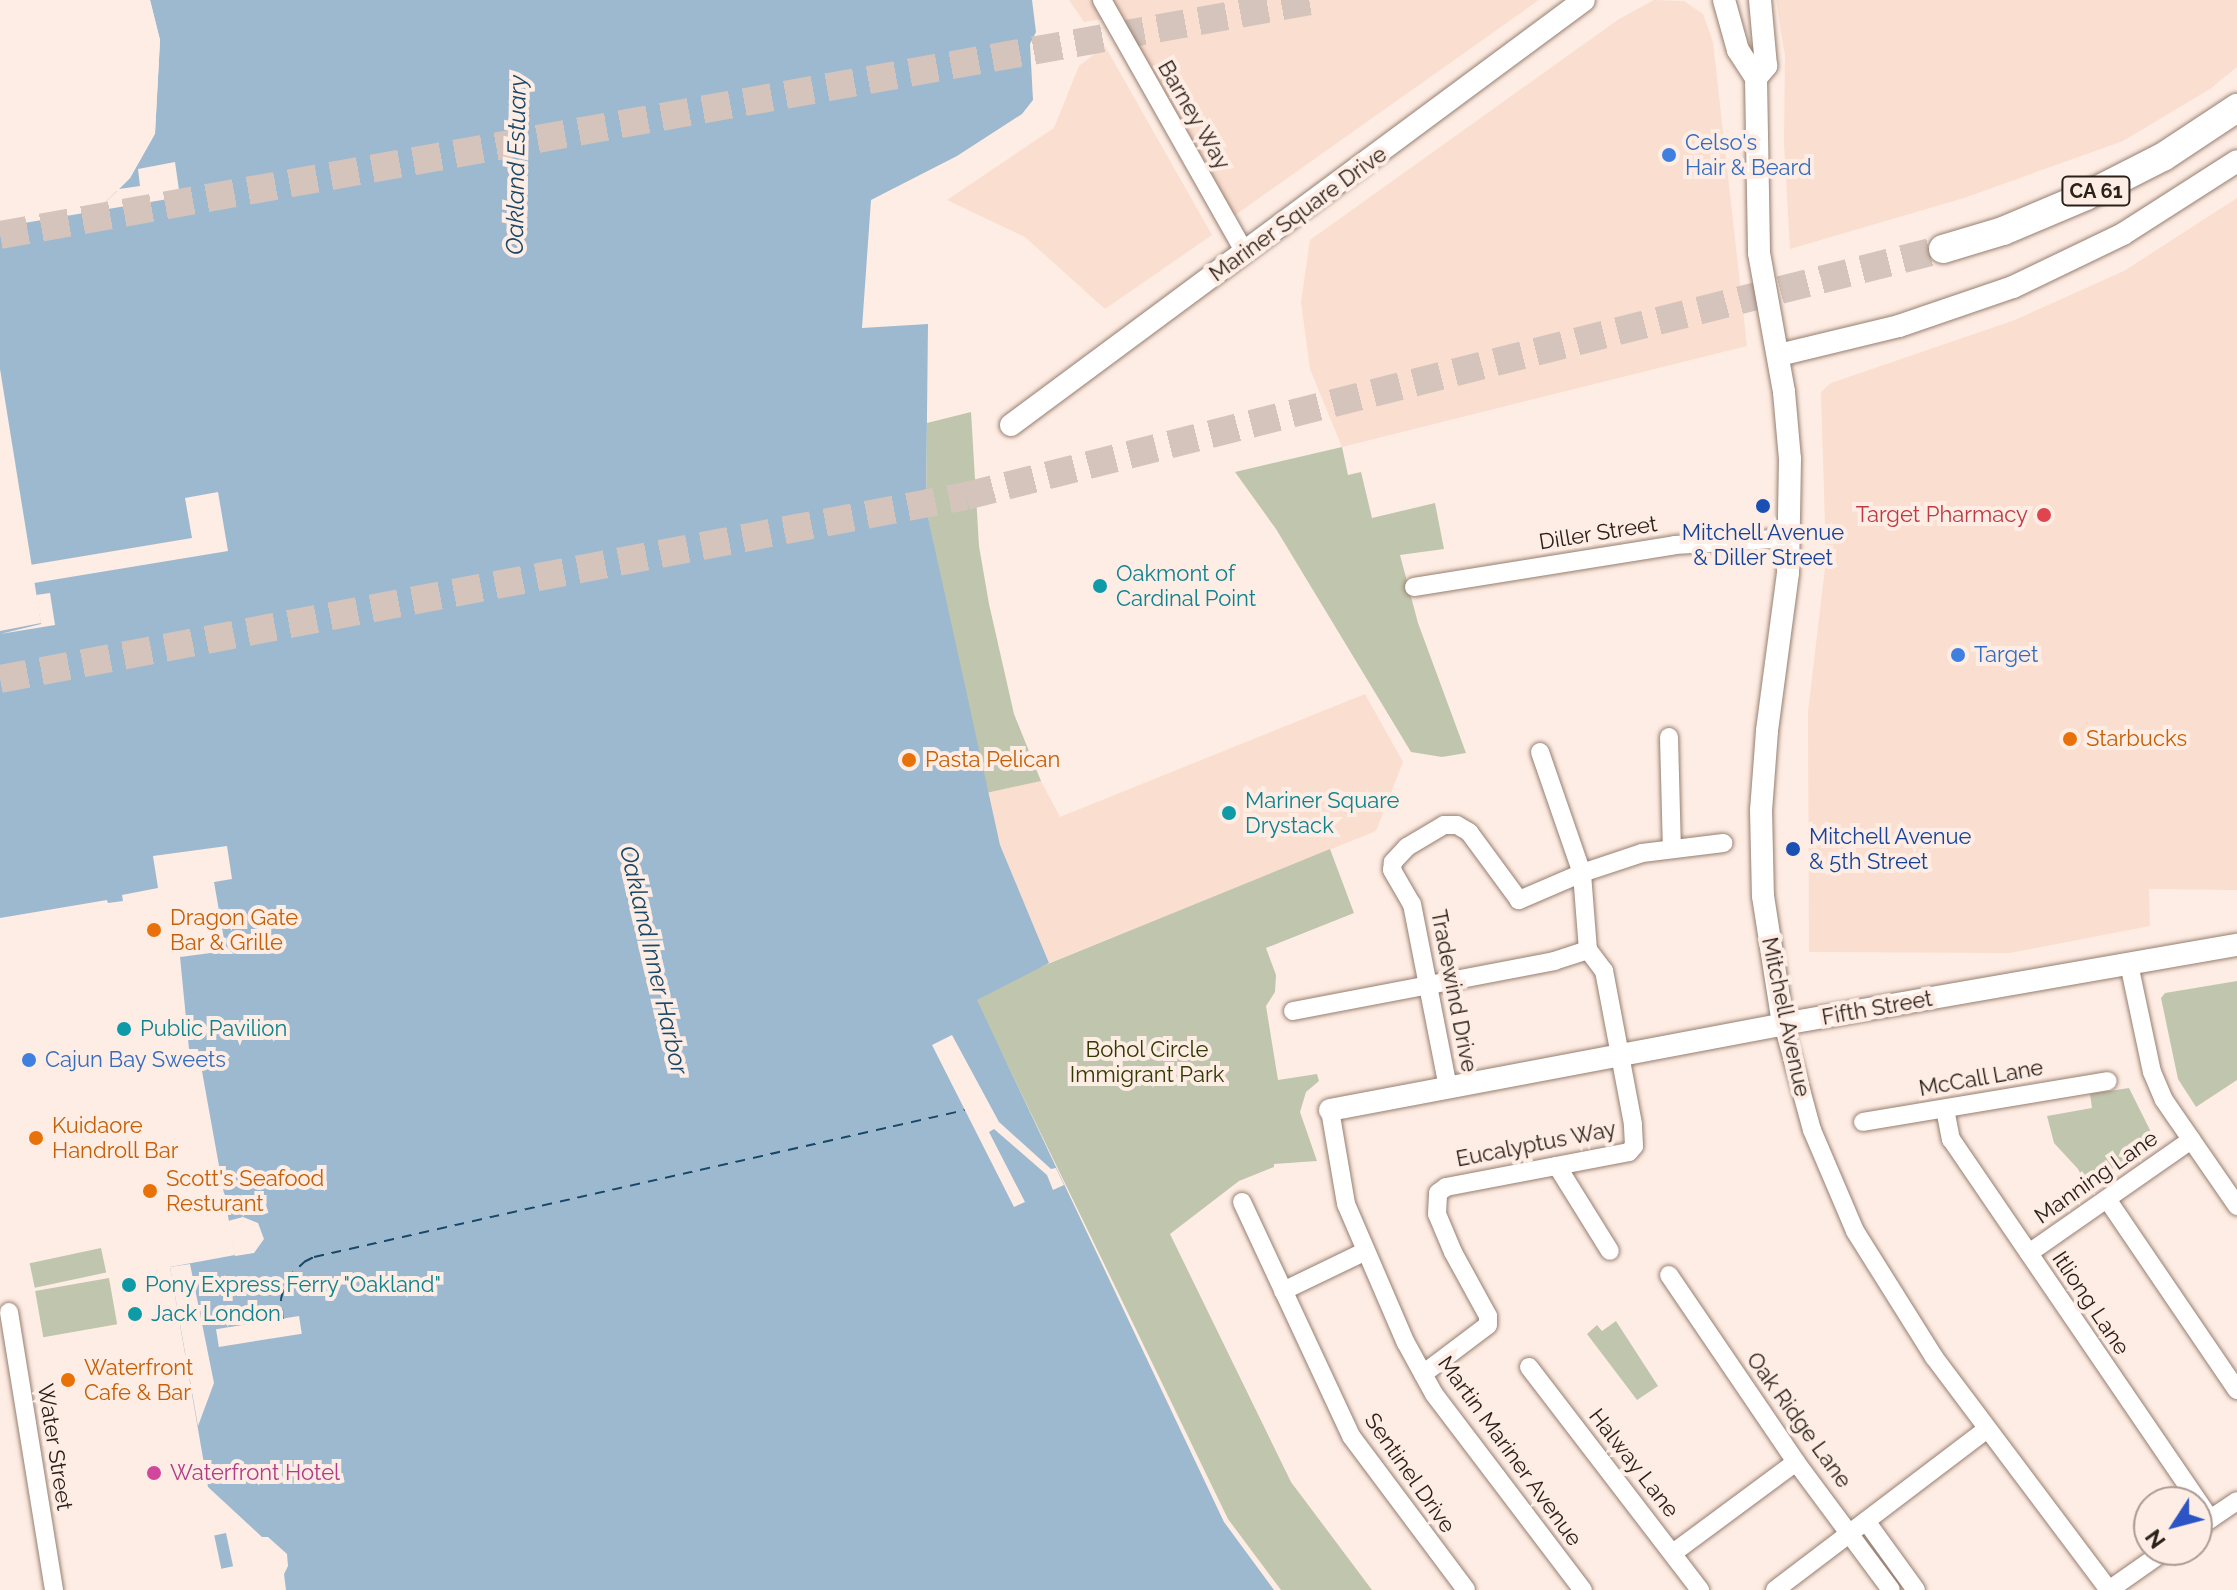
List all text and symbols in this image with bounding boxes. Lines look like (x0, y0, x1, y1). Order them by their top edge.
street label: Barney Way (1152, 55, 1236, 175)
water label: Oakland Estuary (500, 75, 532, 255)
place label: Celso's Hair & Beard (1685, 129, 1812, 180)
street label: Mariner Square Drive (1204, 141, 1392, 287)
marker: Celso's Hair & Beard (1660, 146, 1678, 164)
road number: CA 61 (2060, 175, 2132, 207)
marker: Mitchell Avenue & Diller Street (1754, 497, 1772, 515)
place label: Target Pharmacy (1856, 502, 2028, 528)
marker: Target Pharmacy (2035, 506, 2053, 524)
street label: Diller Street (1537, 511, 1659, 555)
place label: Mitchell Avenue & Diller Street (1681, 519, 1845, 570)
place label: Oakmont of Cardinal Point (1116, 560, 1257, 612)
marker: Oakmont of Cardinal Point (1091, 577, 1109, 595)
place label: Target (1974, 642, 2038, 668)
marker: Target (1949, 646, 1967, 664)
place label: Starbucks (2086, 726, 2187, 752)
marker: Starbucks (2061, 730, 2079, 748)
place label: Pasta Pelican (925, 747, 1060, 773)
marker: Pasta Pelican (900, 751, 918, 769)
place label: Mariner Square Drystack (1245, 787, 1400, 838)
marker: Mariner Square Drystack (1220, 804, 1238, 822)
place label: Mitchell Avenue & 5th Street (1809, 823, 1973, 874)
marker: Mitchell Avenue & 5th Street (1784, 840, 1802, 858)
water label: Oakland Inner Harbor (614, 843, 694, 1077)
place label: Dragon Gate Bar & Grille (170, 904, 298, 956)
street label: Tradewind Drive (1425, 908, 1483, 1074)
marker: Dragon Gate Bar & Grille (145, 921, 163, 939)
street label: Mitchell Avenue (1756, 934, 1816, 1100)
street label: Fifth Street (1820, 985, 1934, 1031)
place label: Public Pavilion (140, 1016, 287, 1042)
marker: Public Pavilion (115, 1020, 133, 1038)
park label: Bohol Circle Immigrant Park (1070, 1036, 1224, 1088)
place label: Cajun Bay Sweets (45, 1047, 227, 1073)
marker: Cajun Bay Sweets (20, 1051, 38, 1069)
street label: McCall Lane (1917, 1054, 2045, 1102)
place label: Kuidaore Handroll Bar (52, 1112, 179, 1164)
street label: Eucalyptus Way (1453, 1115, 1619, 1173)
street label: Manning Lane (2029, 1125, 2163, 1229)
marker: Kuidaore Handroll Bar (27, 1129, 45, 1147)
place label: Scott's Seafood Resturant (166, 1165, 324, 1216)
marker: Scott's Seafood Resturant (141, 1182, 159, 1200)
street label: Itliong Lane (2047, 1246, 2135, 1360)
place label: Pony Express Ferry "Oakland" (145, 1272, 442, 1298)
marker: Pony Express Ferry "Oakland" (120, 1276, 138, 1294)
place label: Jack London (151, 1301, 281, 1327)
marker: Jack London (126, 1305, 144, 1323)
street label: Oak Ridge Lane (1741, 1347, 1857, 1493)
street label: Martin Mariner Avenue (1432, 1350, 1588, 1552)
place label: Waterfront Cafe & Bar (84, 1354, 193, 1406)
marker: Waterfront Cafe & Bar (59, 1371, 77, 1389)
street label: Water Street (32, 1382, 78, 1512)
street label: Halway Lane (1583, 1403, 1685, 1523)
street label: Sentinel Drive (1359, 1408, 1461, 1538)
place label: Waterfront Hotel (170, 1460, 340, 1486)
marker: Waterfront Hotel (145, 1464, 163, 1482)
north arrow (2133, 1486, 2213, 1566)
text: N (2140, 1525, 2171, 1553)

